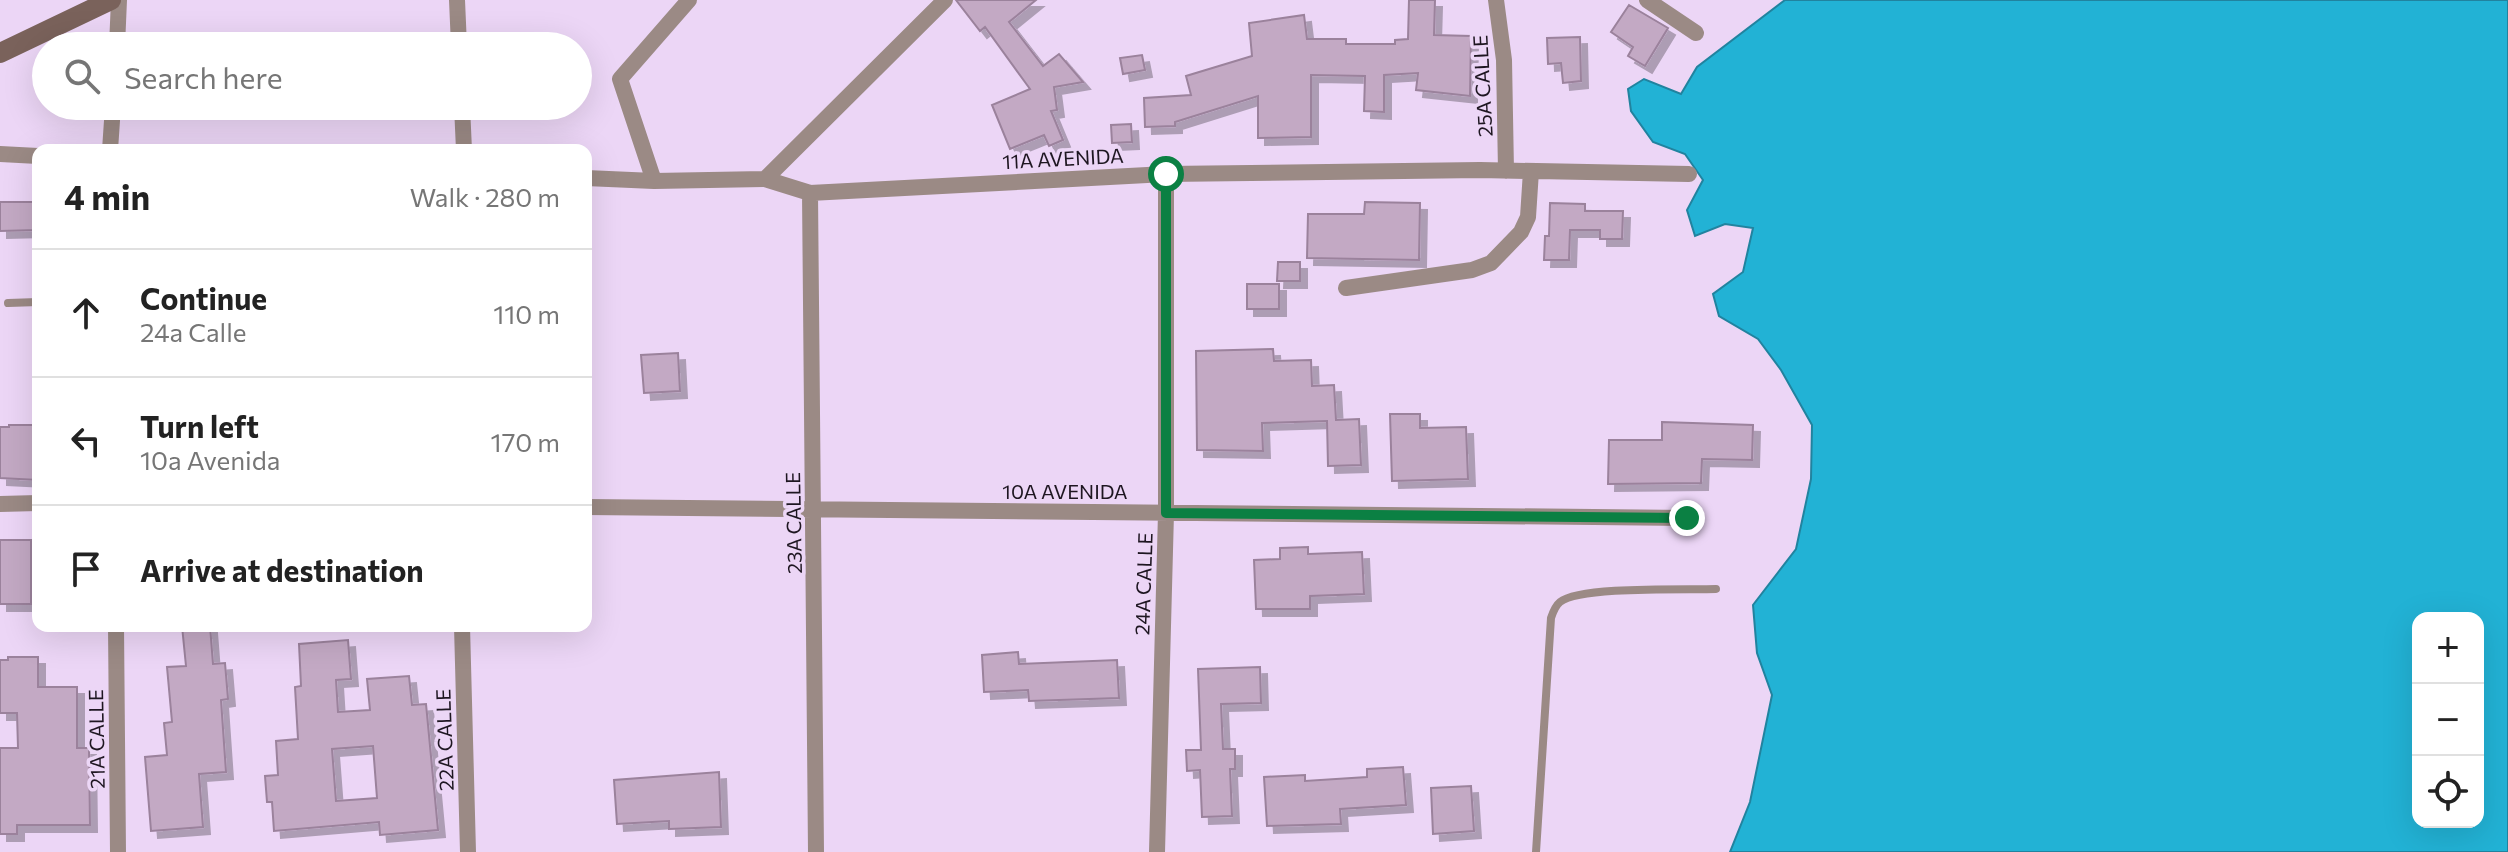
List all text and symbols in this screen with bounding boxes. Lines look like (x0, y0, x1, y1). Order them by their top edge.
search box (32, 32, 592, 120)
street label: 25A CALLE (1467, 34, 1497, 138)
icon: search (60, 54, 104, 98)
text: Search here (124, 58, 283, 95)
street label: 11A AVENIDA (1002, 143, 1124, 173)
route start (1148, 156, 1184, 192)
text: 4 min (64, 175, 150, 217)
text: Walk · 280 m (410, 181, 560, 212)
text: Continue (140, 279, 267, 316)
icon: ahead (64, 291, 108, 335)
text: 110 m (493, 298, 560, 329)
text: 24a Calle (140, 316, 246, 347)
text: Turn left (140, 407, 259, 444)
icon: left (64, 419, 108, 463)
text: 170 m (491, 426, 560, 457)
text: 10a Avenida (140, 444, 280, 475)
street label: 23A CALLE (780, 472, 806, 574)
street label: 10A AVENIDA (1002, 479, 1128, 503)
route end (1669, 500, 1705, 536)
street label: 24A CALLE (1129, 532, 1157, 636)
icon: arrive (64, 547, 108, 591)
text: Arrive at destination (140, 551, 424, 588)
map controls (2412, 612, 2484, 828)
button: + (2412, 612, 2484, 684)
button: − (2412, 684, 2484, 756)
street label: 21A CALLE (83, 689, 109, 789)
street label: 22A CALLE (430, 689, 458, 791)
button: locate (2412, 756, 2484, 828)

